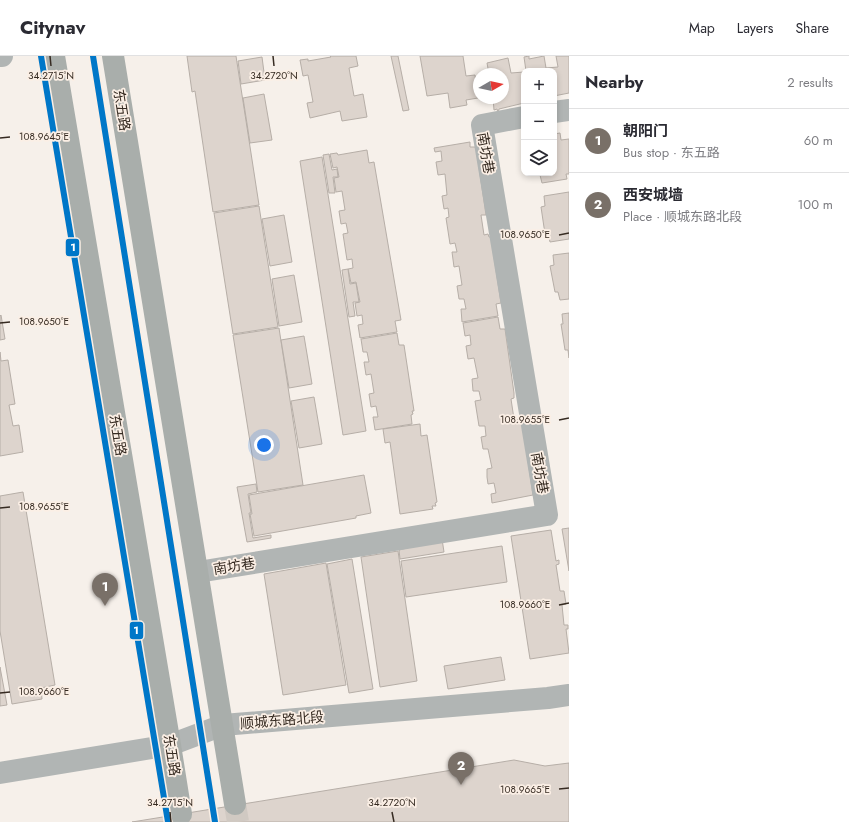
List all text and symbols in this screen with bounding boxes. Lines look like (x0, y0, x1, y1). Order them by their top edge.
text: Citynav (20, 14, 86, 41)
text: Map (689, 18, 715, 38)
text: Layers (737, 18, 773, 38)
text: Share (795, 18, 829, 38)
text: 34.2715°N (28, 68, 74, 83)
text: 34.2720°N (250, 68, 298, 83)
north arrow (473, 68, 509, 104)
map controls (521, 68, 557, 176)
button: + (521, 68, 557, 104)
text: Nearby (585, 70, 643, 94)
text: 2 results (787, 73, 833, 92)
street label: 东五路 (109, 88, 135, 132)
button: − (521, 104, 557, 140)
text: 朝阳门 (623, 120, 668, 142)
text: 108.9645°E (19, 129, 69, 144)
street label: 南坊巷 (473, 131, 499, 175)
text: 1 (595, 131, 601, 150)
text: 60 m (804, 131, 833, 150)
button: layers (521, 140, 557, 176)
text: Bus stop · 东五路 (623, 143, 720, 162)
text: 西安城墙 (623, 184, 683, 206)
text: 2 (594, 195, 602, 214)
text: 100 m (798, 195, 833, 214)
text: Place · 顺城东路北段 (623, 207, 742, 226)
text: 108.9650°E (500, 227, 550, 242)
line badge: 1 (65, 238, 80, 257)
text: 1 (70, 239, 76, 255)
text: 108.9650°E (19, 314, 69, 329)
text: 108.9655°E (500, 412, 550, 427)
street label: 东五路 (105, 413, 131, 457)
your location (254, 435, 274, 455)
street label: 南坊巷 (527, 451, 553, 495)
text: 108.9655°E (19, 499, 69, 514)
street label: 南坊巷 (212, 553, 256, 579)
pin: 1 (92, 573, 118, 606)
text: 108.9660°E (500, 597, 550, 612)
line badge: 1 (129, 621, 144, 640)
text: 1 (133, 622, 139, 638)
text: 108.9660°E (19, 684, 69, 699)
street label: 顺城东路北段 (239, 706, 325, 734)
street label: 东五路 (159, 733, 185, 777)
pin: 2 (448, 752, 474, 785)
text: 108.9665°E (500, 782, 550, 797)
text: 34.2715°N (147, 795, 193, 810)
text: 34.2720°N (368, 795, 416, 810)

